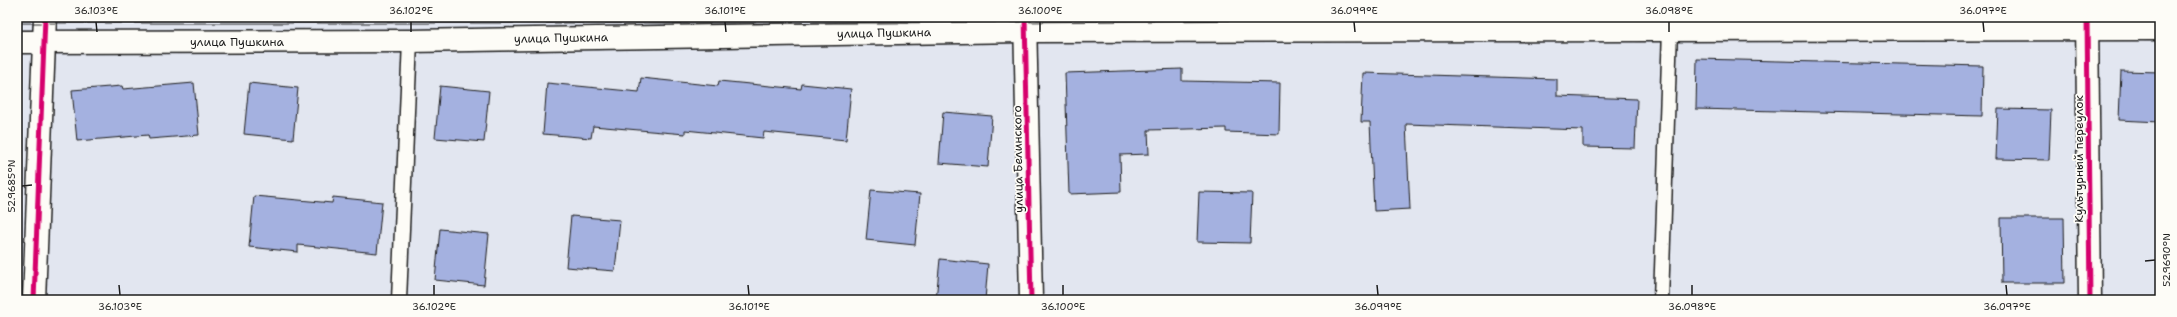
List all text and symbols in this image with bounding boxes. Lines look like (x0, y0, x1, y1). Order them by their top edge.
text: 36.103°E (74, 4, 118, 17)
text: 36.102°E (389, 4, 433, 17)
text: 36.101°E (704, 4, 746, 17)
text: 36.100°E (1018, 4, 1062, 17)
text: 36.099°E (1330, 4, 1378, 17)
text: 36.098°E (1645, 4, 1693, 17)
text: 36.097°E (1959, 4, 2007, 17)
street label: улица Пушкина (837, 24, 932, 42)
street label: улица Пушкина (514, 29, 609, 47)
street label: улица Пушкина (190, 34, 285, 50)
street label: Культурный переулок (2071, 95, 2087, 223)
street label: улица Белинского (1009, 105, 1027, 213)
text: 52.9685°N (5, 160, 18, 212)
text: 52.9690°N (2160, 233, 2173, 287)
text: 36.103°E (98, 300, 142, 313)
text: 36.102°E (412, 300, 456, 313)
text: 36.101°E (728, 300, 770, 313)
text: 36.100°E (1041, 300, 1085, 313)
text: 36.099°E (1354, 300, 1402, 313)
text: 36.098°E (1668, 300, 1716, 313)
text: 36.097°E (1983, 300, 2031, 313)

